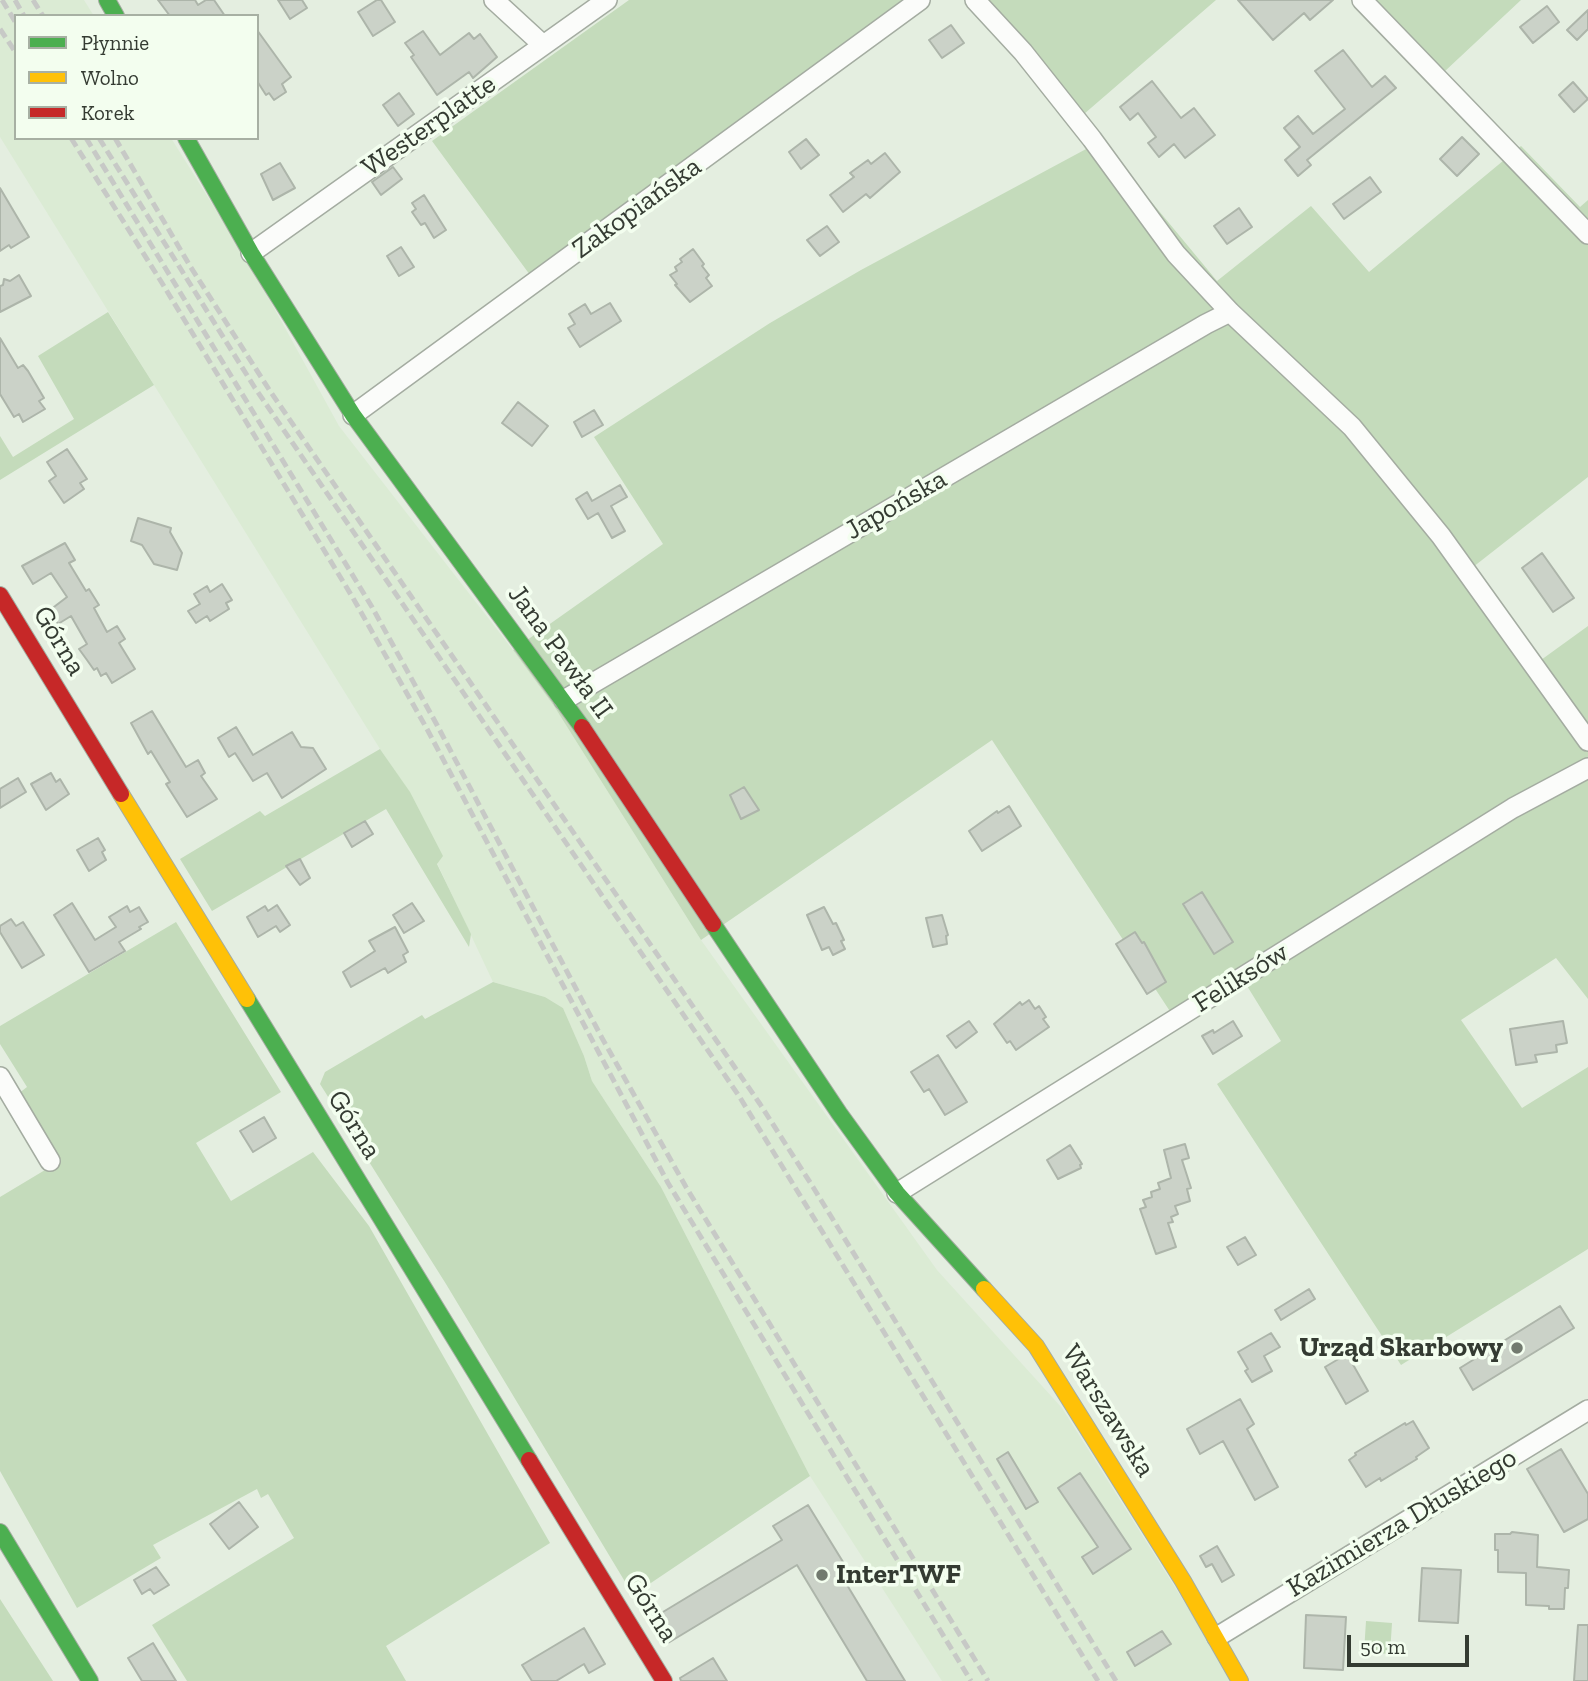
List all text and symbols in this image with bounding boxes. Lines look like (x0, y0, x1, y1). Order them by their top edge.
legend (14, 14, 259, 140)
text: Płynnie (81, 30, 149, 55)
text: Wolno (81, 65, 139, 90)
street label: Westerplatte (356, 68, 502, 184)
text: Korek (81, 100, 134, 125)
street label: Zakopiańska (566, 150, 708, 266)
street label: Japońska (839, 463, 953, 547)
street label: Jana Pawła II (500, 579, 620, 725)
street label: Górna (25, 600, 93, 682)
street label: Feliksów (1187, 936, 1295, 1020)
street label: Górna (320, 1084, 388, 1166)
place label: Urząd Skarbowy (1299, 1331, 1503, 1365)
street label: Warszawska (1054, 1339, 1162, 1483)
marker: Urząd Skarbowy (1509, 1340, 1525, 1356)
street label: Kazimierza Dłuskiego (1281, 1441, 1523, 1605)
place label: InterTWF (836, 1558, 961, 1592)
street label: Górna (617, 1567, 685, 1649)
marker: InterTWF (814, 1567, 830, 1583)
scale bar (1350, 1622, 1472, 1666)
text: 50 m (1360, 1634, 1406, 1659)

